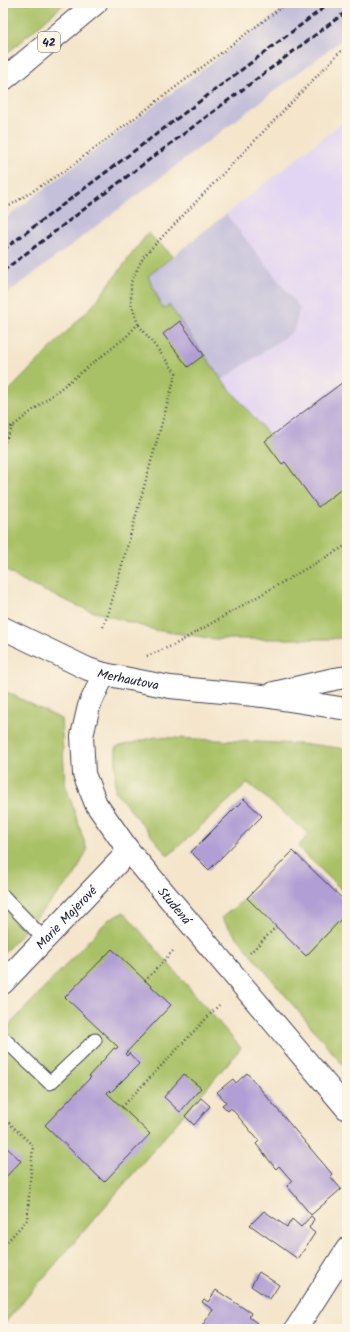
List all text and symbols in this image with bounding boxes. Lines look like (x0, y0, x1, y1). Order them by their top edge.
road number: 42 (38, 32, 60, 52)
street label: Merhautova (94, 664, 161, 697)
street label: Marie Majerové (31, 880, 104, 955)
street label: Studená (152, 883, 197, 931)

